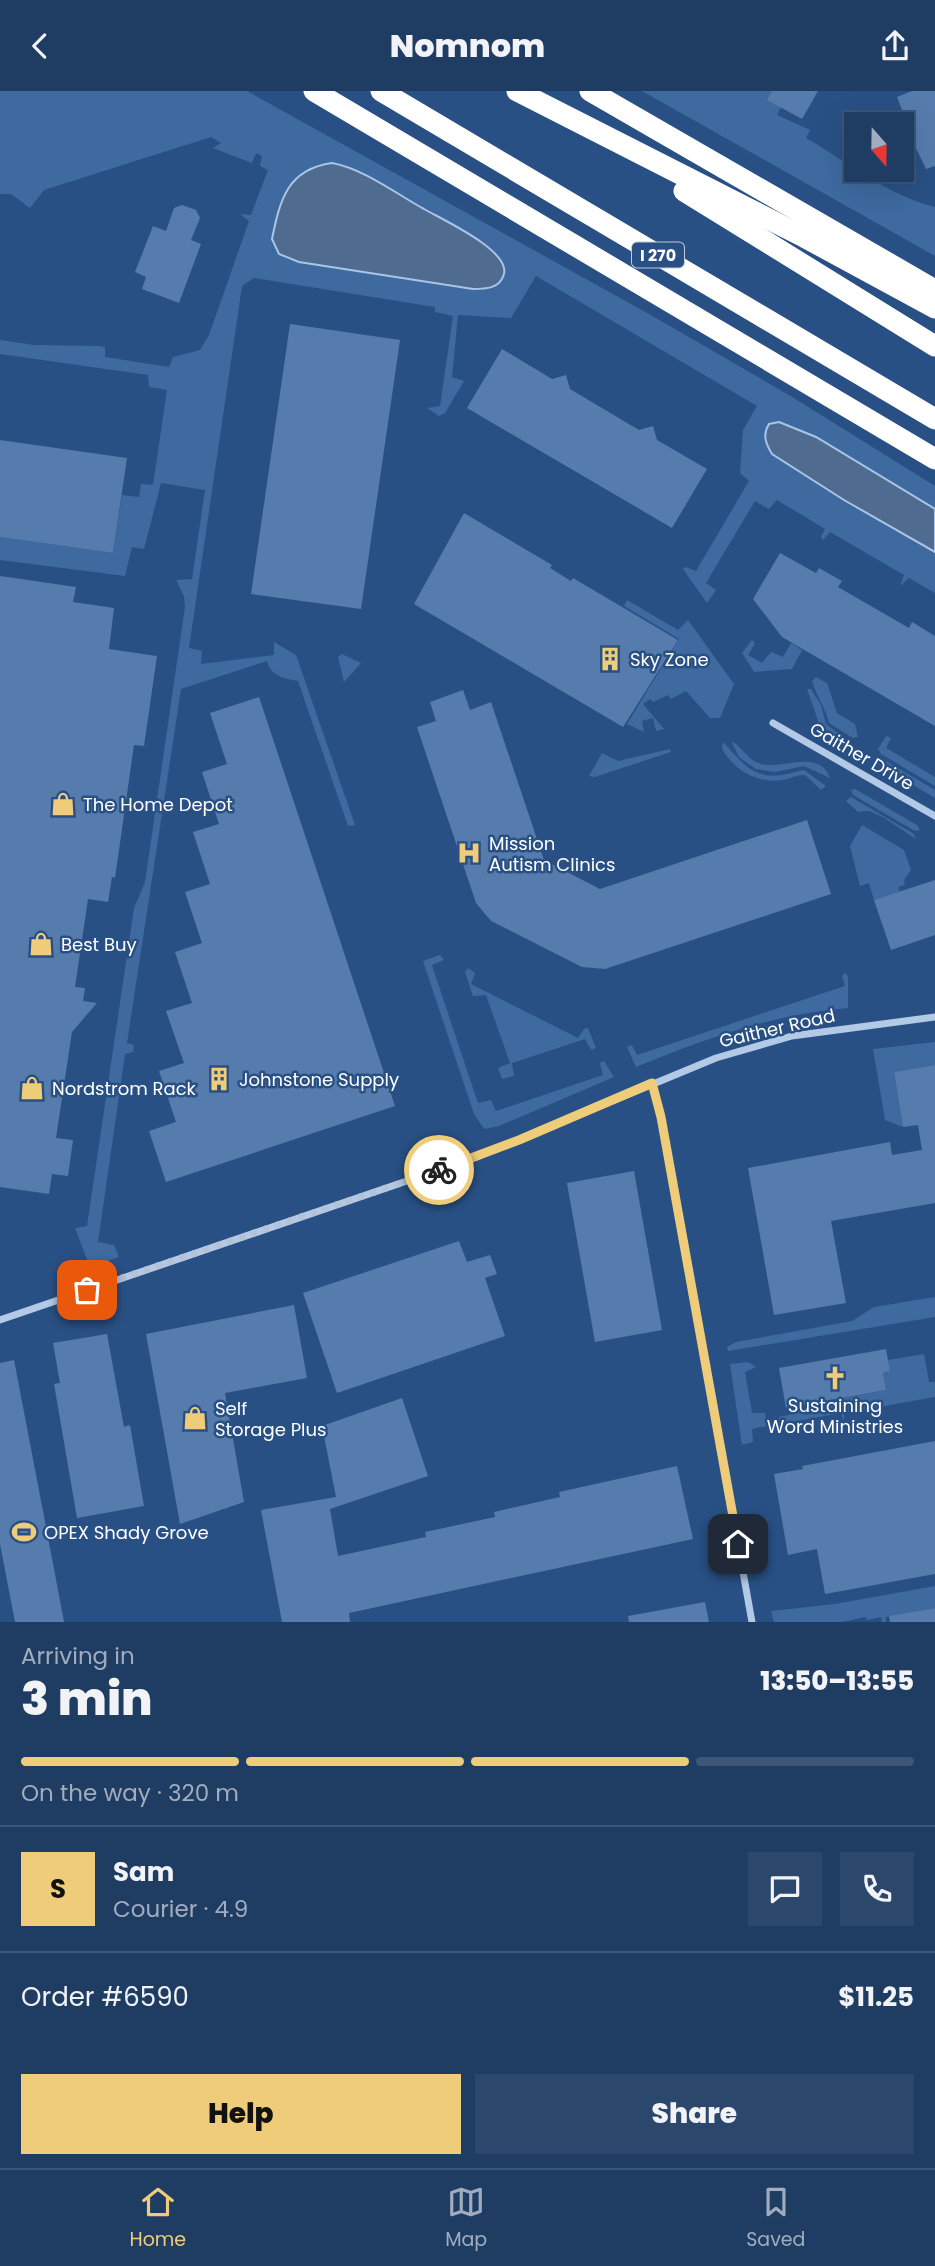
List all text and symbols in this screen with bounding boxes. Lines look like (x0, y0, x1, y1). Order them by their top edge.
text: Nomnom (390, 23, 545, 68)
icon: back (21, 27, 59, 65)
icon: share (876, 27, 914, 65)
north arrow (844, 112, 914, 182)
map controls (844, 112, 914, 182)
road number: I 270 (632, 243, 684, 267)
building icon: Sky Zone (596, 645, 624, 673)
place label: Sky Zone (630, 647, 709, 672)
street label: Gaither Drive (805, 716, 919, 796)
shop icon: The Home Depot (49, 790, 77, 818)
place label: The Home Depot (83, 792, 233, 817)
place label: Mission Autism Clinics (489, 831, 615, 877)
hospital icon: Mission Autism Clinics (455, 839, 483, 867)
shop icon: Best Buy (27, 930, 55, 958)
place label: Best Buy (61, 932, 137, 957)
street label: Gaither Road (717, 1003, 837, 1053)
building icon: Johnstone Supply (205, 1065, 233, 1093)
place label: Johnstone Supply (239, 1067, 399, 1092)
shop icon: Nordstrom Rack (18, 1074, 46, 1102)
place label: Nordstrom Rack (52, 1076, 197, 1101)
courier (404, 1135, 474, 1205)
icon: bike (420, 1151, 458, 1189)
pin (57, 1260, 117, 1320)
icon: bag (68, 1271, 106, 1309)
church icon: Sustaining Word Ministries (821, 1364, 849, 1392)
place label: Sustaining Word Ministries (767, 1393, 903, 1439)
place label: Self Storage Plus (215, 1396, 326, 1442)
shop icon: Self Storage Plus (181, 1404, 209, 1432)
pin (708, 1514, 768, 1574)
sports icon: OPEX Shady Grove (10, 1518, 38, 1546)
place label: OPEX Shady Grove (44, 1520, 209, 1545)
icon: home (719, 1525, 757, 1563)
text: Arriving in (21, 1640, 135, 1672)
text: 13:50–13:55 (760, 1663, 914, 1699)
text: 3 min (21, 1667, 153, 1731)
text: On the way · 320 m (21, 1777, 239, 1809)
button: chat (748, 1852, 822, 1926)
button: phone (840, 1852, 914, 1926)
text: Sam (113, 1854, 174, 1890)
text: S (50, 1871, 66, 1907)
text: Courier · 4.9 (113, 1893, 248, 1925)
text: Order #6590 (21, 1979, 189, 2015)
text: $11.25 (838, 1979, 914, 2015)
button: Help (21, 2074, 461, 2154)
button: Share (475, 2074, 914, 2154)
tab: Home (129, 2183, 186, 2254)
tab: Map (445, 2183, 487, 2254)
tab: Saved (746, 2183, 805, 2254)

